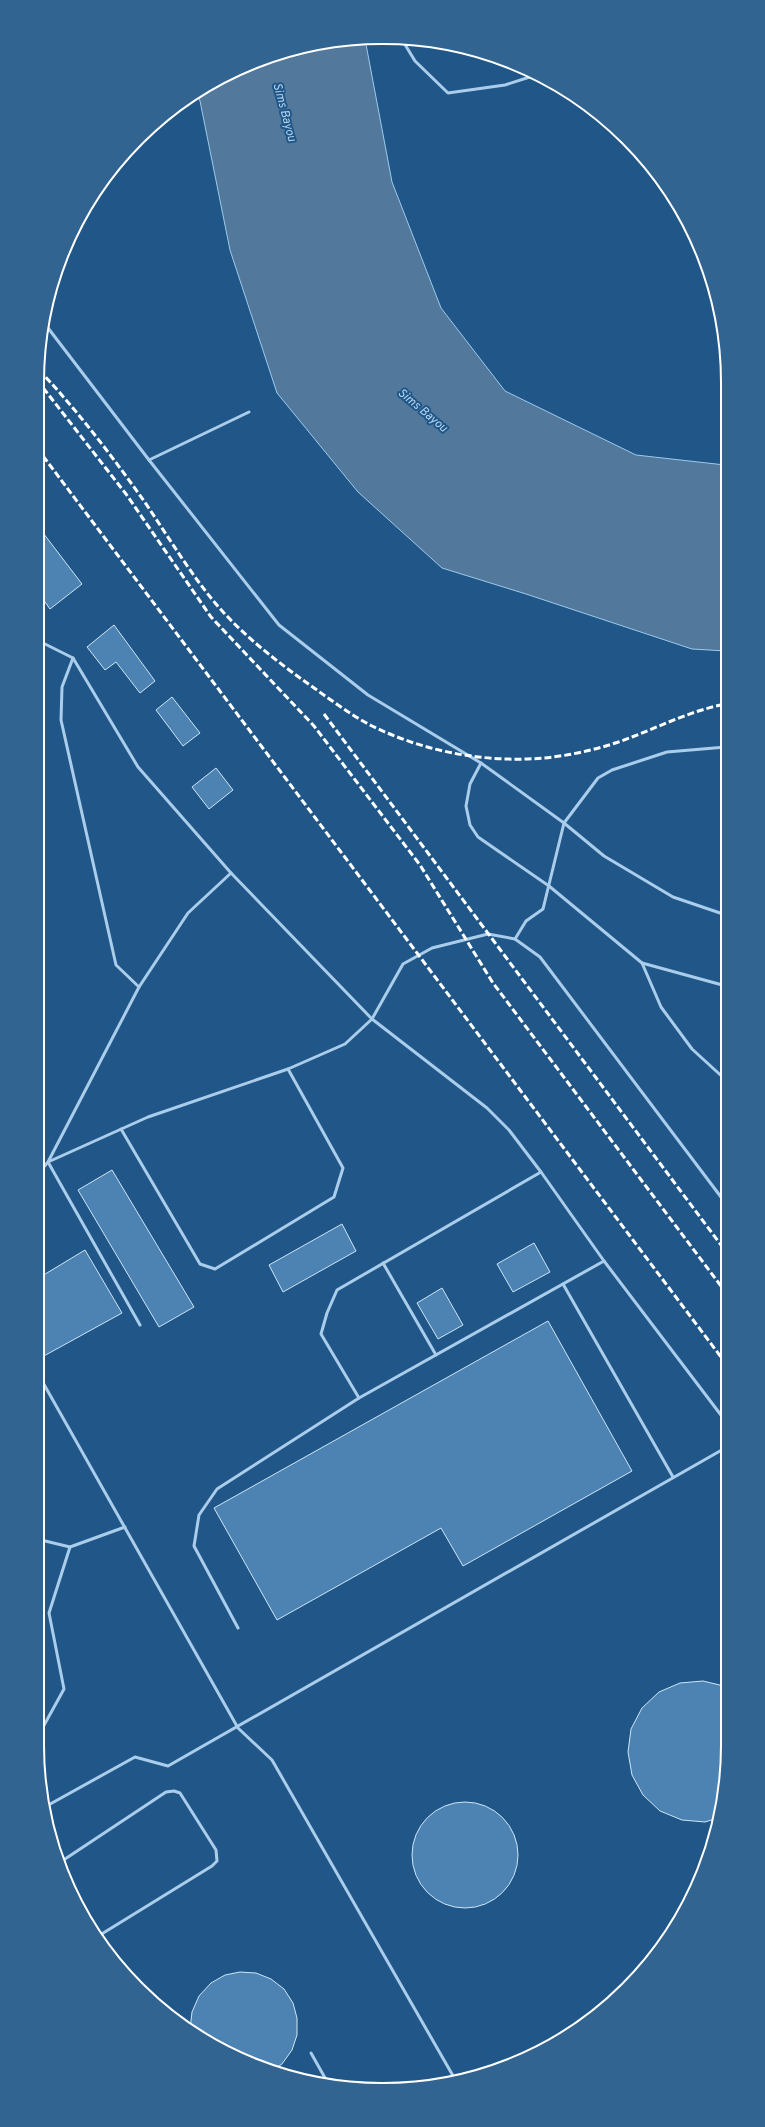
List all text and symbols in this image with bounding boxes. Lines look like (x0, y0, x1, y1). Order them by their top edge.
water label: Sims Bayou (269, 81, 300, 144)
water label: Sims Bayou (394, 385, 451, 437)

